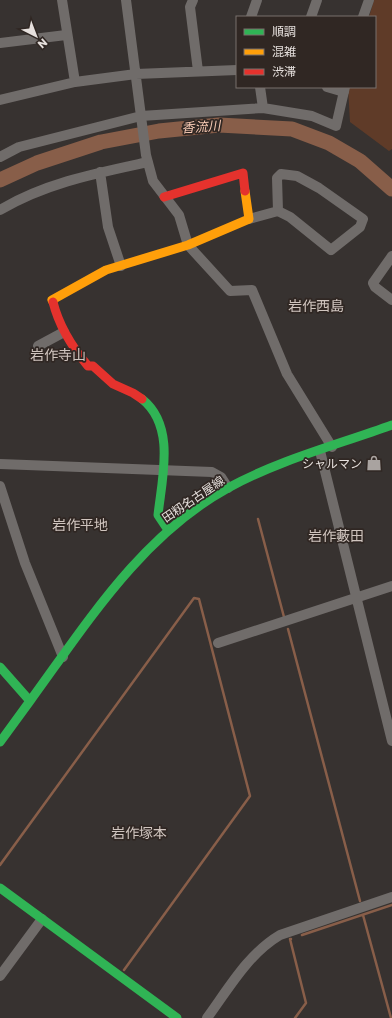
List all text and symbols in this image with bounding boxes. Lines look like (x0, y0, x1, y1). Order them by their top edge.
north arrow (16, 16, 56, 56)
legend (236, 16, 376, 88)
text: 順調 (272, 23, 296, 40)
text: N (34, 35, 51, 52)
text: 混雑 (272, 43, 296, 60)
text: 渋滞 (272, 63, 296, 80)
water label: 香流川 (181, 116, 223, 138)
district label: 岩作西島 (288, 296, 344, 316)
district label: 岩作寺山 (30, 345, 86, 365)
shop icon: シャルマン (365, 454, 383, 472)
place label: シャルマン (302, 455, 362, 472)
street label: 田籾名古屋線 (158, 472, 228, 526)
district label: 岩作平地 (52, 515, 108, 535)
district label: 岩作藪田 (308, 526, 364, 546)
district label: 岩作塚本 (111, 823, 167, 843)

